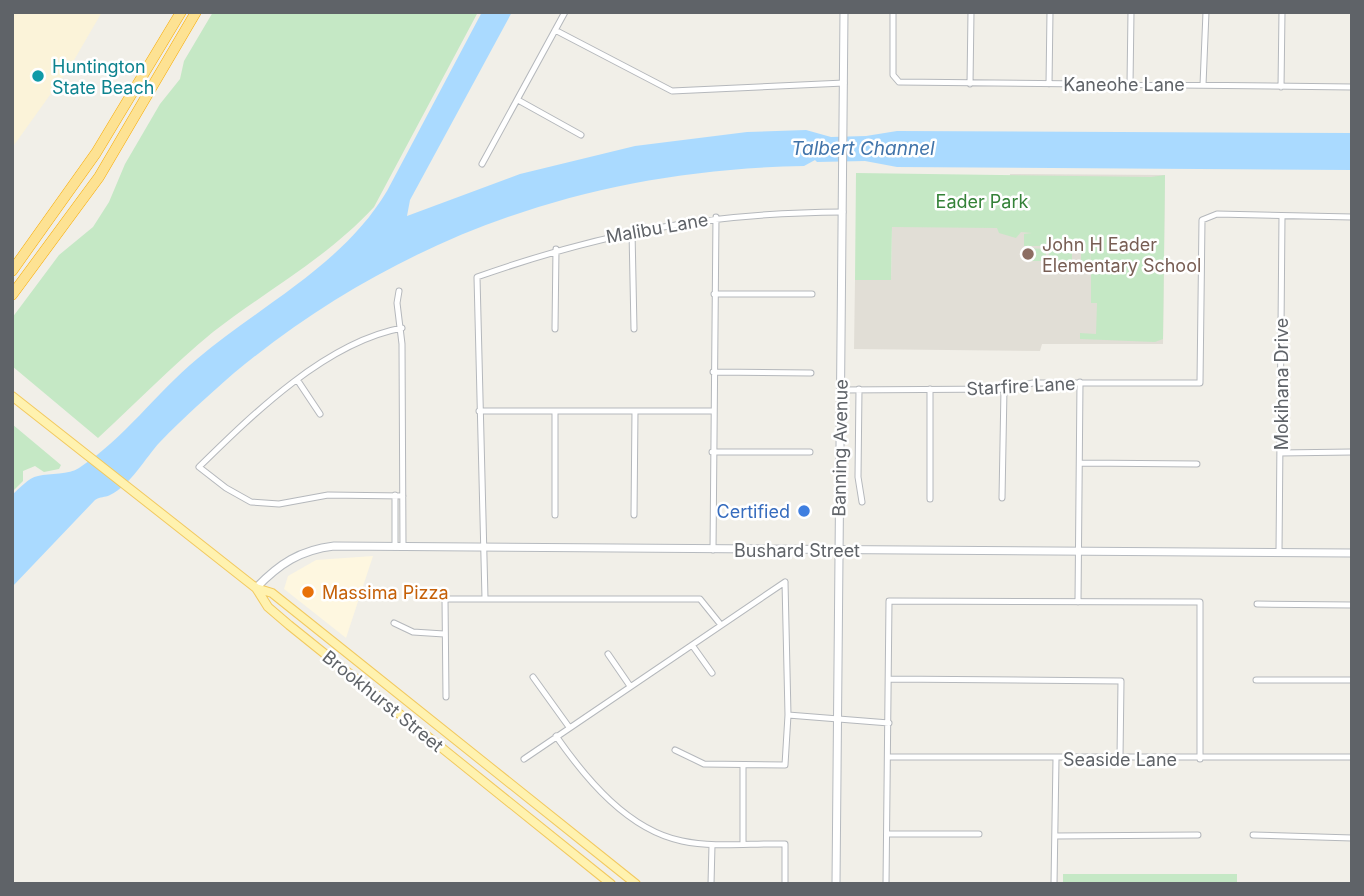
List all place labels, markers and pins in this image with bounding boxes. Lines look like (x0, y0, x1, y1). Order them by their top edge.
place label: Huntington State Beach (52, 56, 154, 98)
marker: Huntington State Beach (30, 68, 46, 84)
place label: John H Eader Elementary School (1042, 234, 1201, 276)
marker: John H Eader Elementary School (1020, 246, 1036, 262)
place label: Certified (717, 501, 790, 522)
marker: Certified (796, 503, 812, 519)
place label: Massima Pizza (322, 582, 449, 603)
marker: Massima Pizza (300, 584, 316, 600)

